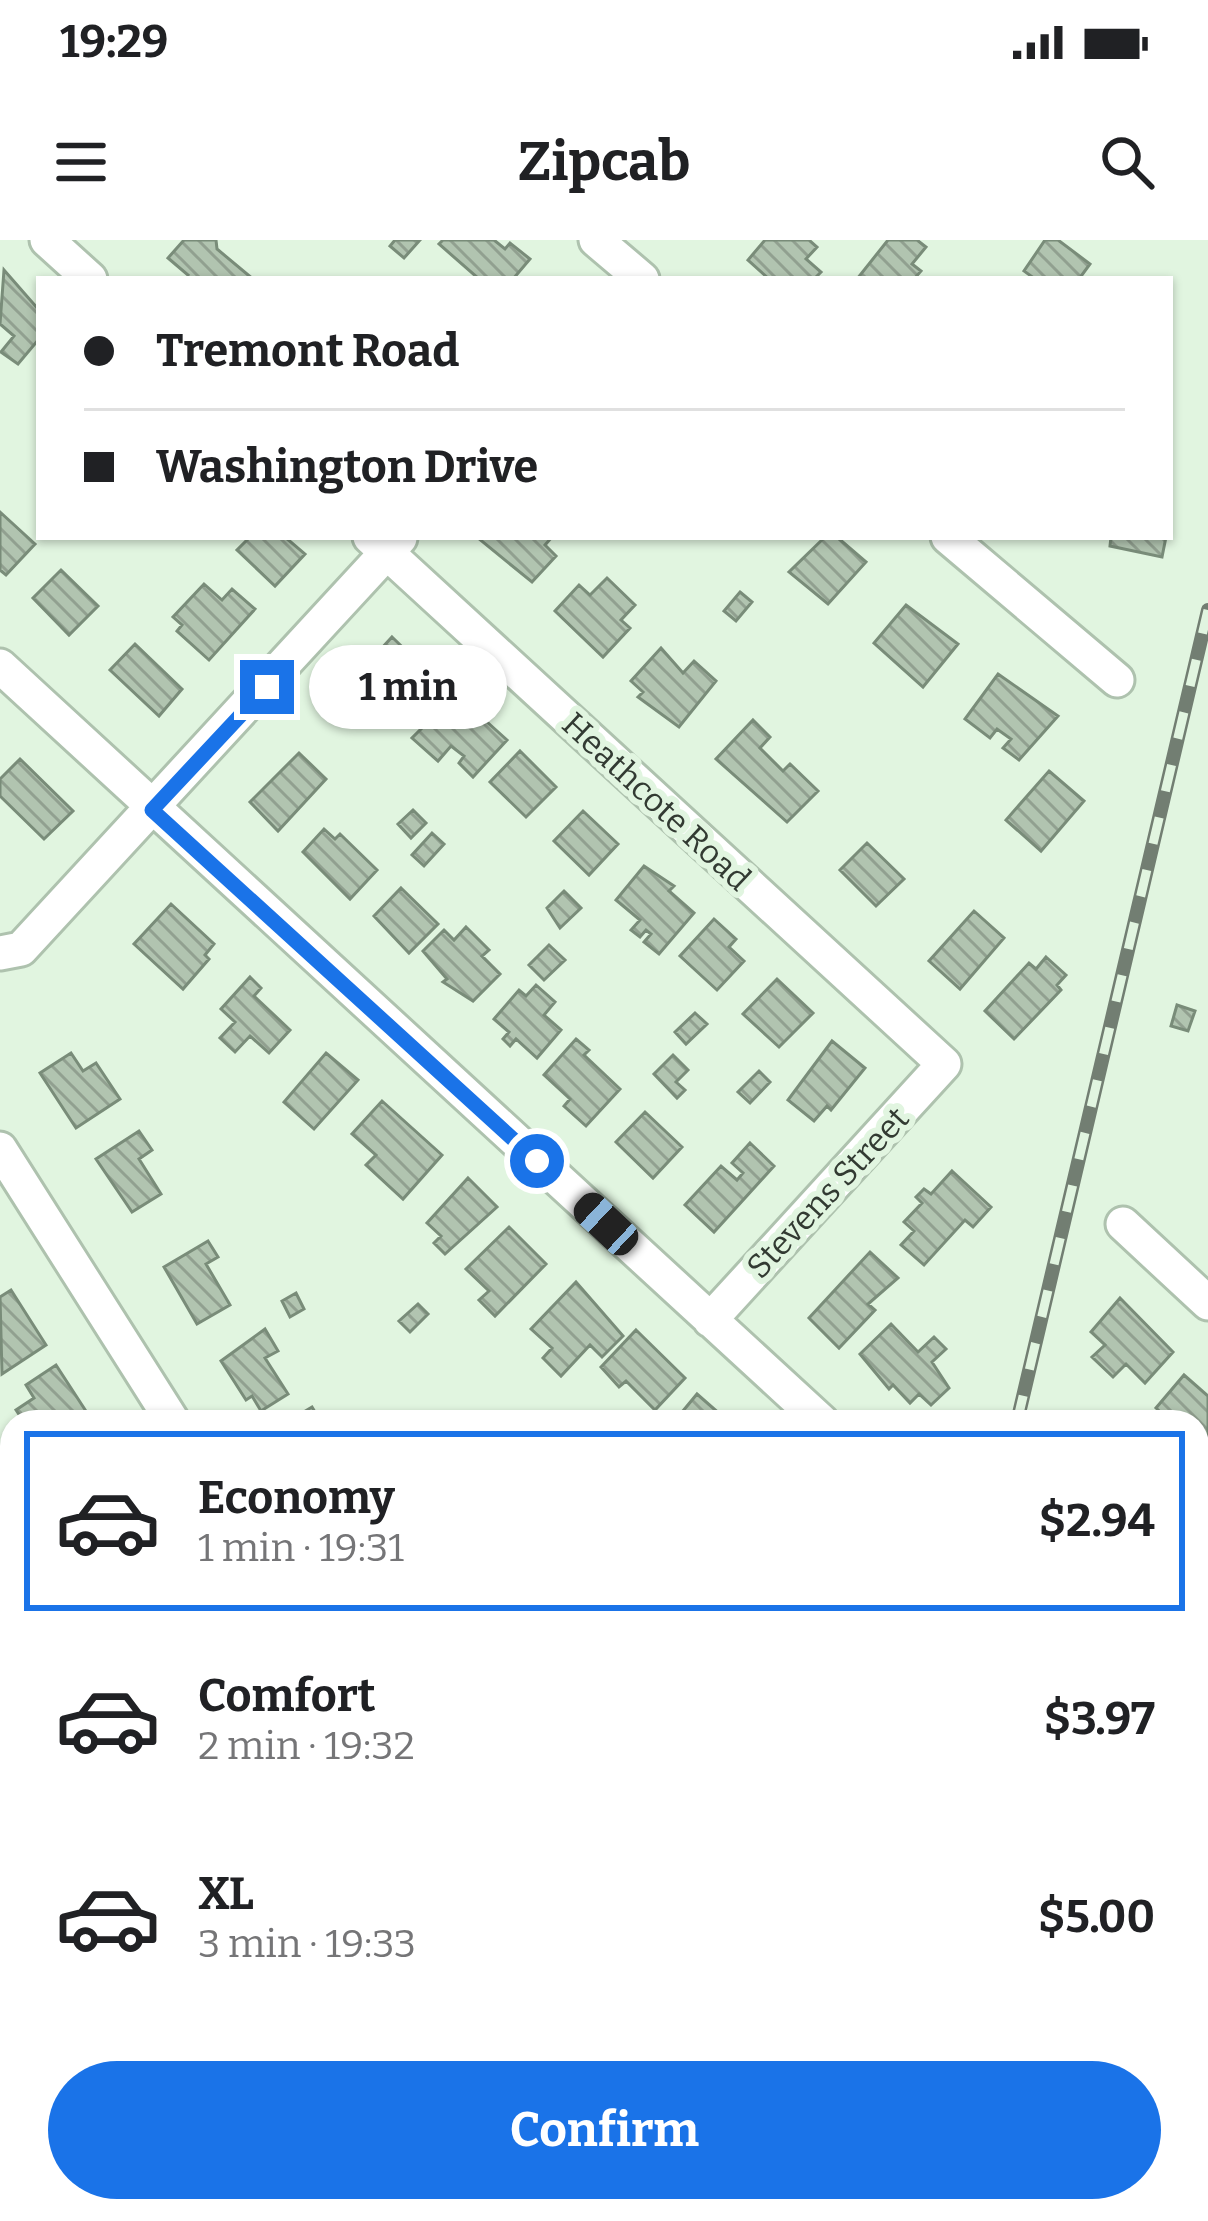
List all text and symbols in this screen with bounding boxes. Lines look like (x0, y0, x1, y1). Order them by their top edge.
text: 19:29 (60, 15, 168, 69)
icon: menu (48, 129, 114, 195)
icon: search (1094, 129, 1160, 195)
text: Zipcab (518, 130, 690, 194)
text: Tremont Road (156, 324, 459, 378)
text: Washington Drive (156, 440, 538, 494)
callout: 1 min (309, 645, 507, 729)
route end (240, 660, 294, 714)
text: 1 min (359, 664, 457, 710)
street label: Heathcote Road (554, 704, 759, 899)
street label: Stevens Street (738, 1099, 917, 1287)
route start (510, 1134, 564, 1188)
car (567, 1186, 645, 1262)
icon: car (54, 1467, 162, 1575)
text: Economy (198, 1471, 395, 1525)
text: $2.94 (1039, 1494, 1155, 1548)
text: 1 min · 19:31 (198, 1525, 404, 1571)
icon: car (54, 1665, 162, 1773)
text: Comfort (198, 1669, 376, 1723)
text: $3.97 (1044, 1692, 1155, 1746)
text: 2 min · 19:32 (198, 1723, 415, 1769)
icon: car (54, 1863, 162, 1971)
text: XL (198, 1867, 254, 1921)
text: $5.00 (1038, 1890, 1155, 1944)
text: 3 min · 19:33 (198, 1921, 416, 1967)
button: Confirm (48, 2061, 1161, 2199)

